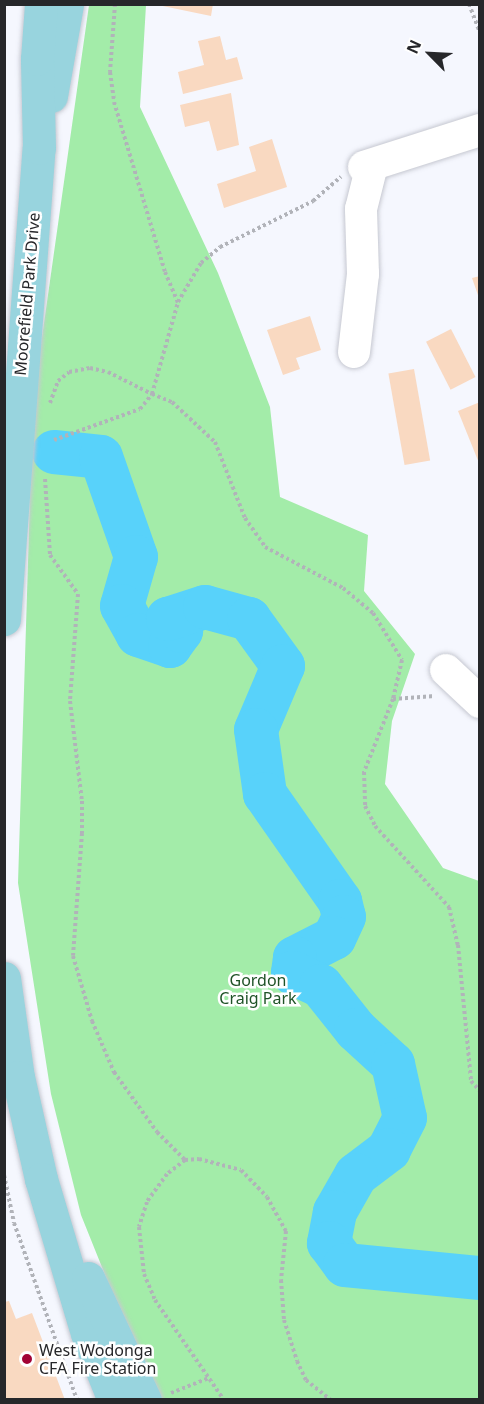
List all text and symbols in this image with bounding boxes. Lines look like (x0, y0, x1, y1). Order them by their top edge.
north arrow (400, 24, 460, 84)
text: N (401, 36, 426, 57)
street label: Moorefield Park Drive (10, 212, 44, 376)
park label: Gordon Craig Park (219, 970, 297, 1008)
place label: West Wodonga CFA Fire Station (39, 1340, 156, 1378)
marker: West Wodonga CFA Fire Station (20, 1352, 34, 1366)

